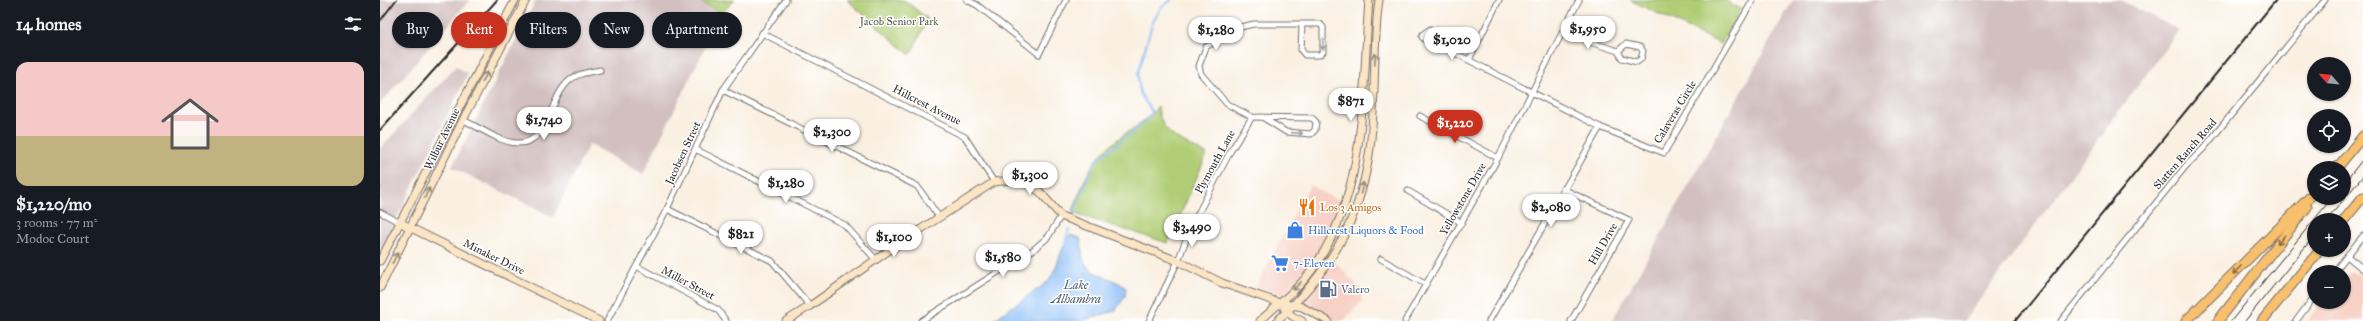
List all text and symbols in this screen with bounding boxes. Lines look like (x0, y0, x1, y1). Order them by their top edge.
chip: Buy (392, 12, 443, 48)
chip: Rent (451, 12, 507, 48)
chip: Filters (515, 12, 581, 48)
chip: New (589, 12, 644, 48)
chip: Apartment (652, 12, 742, 48)
icon: filters (342, 13, 364, 35)
text: 14 homes (16, 14, 81, 35)
park label: Jacob Senior Park (859, 15, 939, 29)
pin: $1,950 (1555, 16, 1621, 50)
pin: $1,280 (1183, 17, 1249, 51)
text: $1,950 (1570, 21, 1606, 37)
text: $1,280 (1197, 22, 1235, 38)
pin: $1,020 (1419, 27, 1485, 61)
text: $1,020 (1433, 32, 1471, 48)
one-way arrow (1319, 37, 1327, 50)
one-way arrow (1371, 53, 1378, 66)
north arrow (2307, 57, 2351, 101)
map controls (2307, 57, 2351, 309)
one-way arrow (482, 71, 490, 83)
street label: Calaveras Circle (1651, 78, 1699, 146)
street label: Hillcrest Avenue (891, 82, 964, 128)
icon: home (154, 88, 226, 160)
pin: $871 (1327, 88, 1375, 122)
text: $871 (1338, 93, 1364, 109)
street label: Wilbur Avenue (421, 106, 463, 172)
pin: $1,740 (511, 107, 577, 141)
button: locate (2307, 109, 2351, 153)
pin: $1,220 (1422, 110, 1488, 144)
text: $1,740 (526, 112, 563, 128)
text: $1,220 (1437, 115, 1473, 131)
street label: Slatten Ranch Road (2151, 116, 2220, 192)
street label: Jacobsen Street (662, 119, 704, 188)
pin: $2,300 (799, 119, 865, 153)
text: $2,300 (813, 124, 851, 140)
street label: Plymouth Lane (1192, 128, 1238, 196)
one-way arrow (1290, 129, 1303, 136)
street label: Yellowstone Drive (1437, 160, 1489, 237)
button: layers (2307, 161, 2351, 205)
pin: $1,300 (997, 162, 1063, 196)
text: $1,300 (1012, 167, 1048, 183)
pin: $1,280 (753, 170, 819, 204)
text: $1,280 (767, 175, 805, 191)
one-way arrow (1359, 182, 1366, 195)
one-way arrow (424, 188, 431, 200)
text: $1,220/mo (16, 194, 91, 215)
pin: $2,080 (1518, 194, 1584, 228)
restaurant icon: Los 3 Amigos (1297, 197, 1317, 217)
text: $2,080 (1531, 199, 1571, 215)
place label: Los 3 Amigos (1320, 201, 1381, 214)
button: + (2307, 213, 2351, 257)
pin: $3,490 (1159, 214, 1225, 248)
text: 3 rooms · 77 m² (16, 215, 98, 231)
text: $3,490 (1173, 219, 1211, 235)
shop icon: Hillcrest Liquors & Food (1285, 220, 1305, 240)
street label: Hill Drive (1586, 220, 1620, 267)
pin: $821 (717, 221, 765, 255)
pin: $1,100 (861, 224, 927, 258)
place label: Hillcrest Liquors & Food (1308, 224, 1424, 238)
text: $821 (728, 226, 754, 242)
text: $1,100 (876, 229, 912, 245)
text: Modoc Court (16, 231, 89, 247)
one-way arrow (2277, 234, 2286, 245)
street label: Minaker Drive (461, 237, 527, 278)
pin: $1,580 (970, 244, 1036, 278)
text: $1,580 (985, 249, 1021, 265)
one-way arrow (392, 253, 399, 265)
supermarket icon: 7-Eleven (1270, 253, 1290, 273)
place label: 7-Eleven (1293, 257, 1334, 270)
street label: Miller Street (659, 263, 717, 303)
one-way arrow (2232, 265, 2242, 275)
button: − (2307, 265, 2351, 309)
water label: Lake Alhambra (1049, 278, 1101, 306)
fuel station icon: Valero (1318, 279, 1338, 299)
one-way arrow (1292, 281, 1302, 291)
place label: Valero (1340, 283, 1370, 296)

